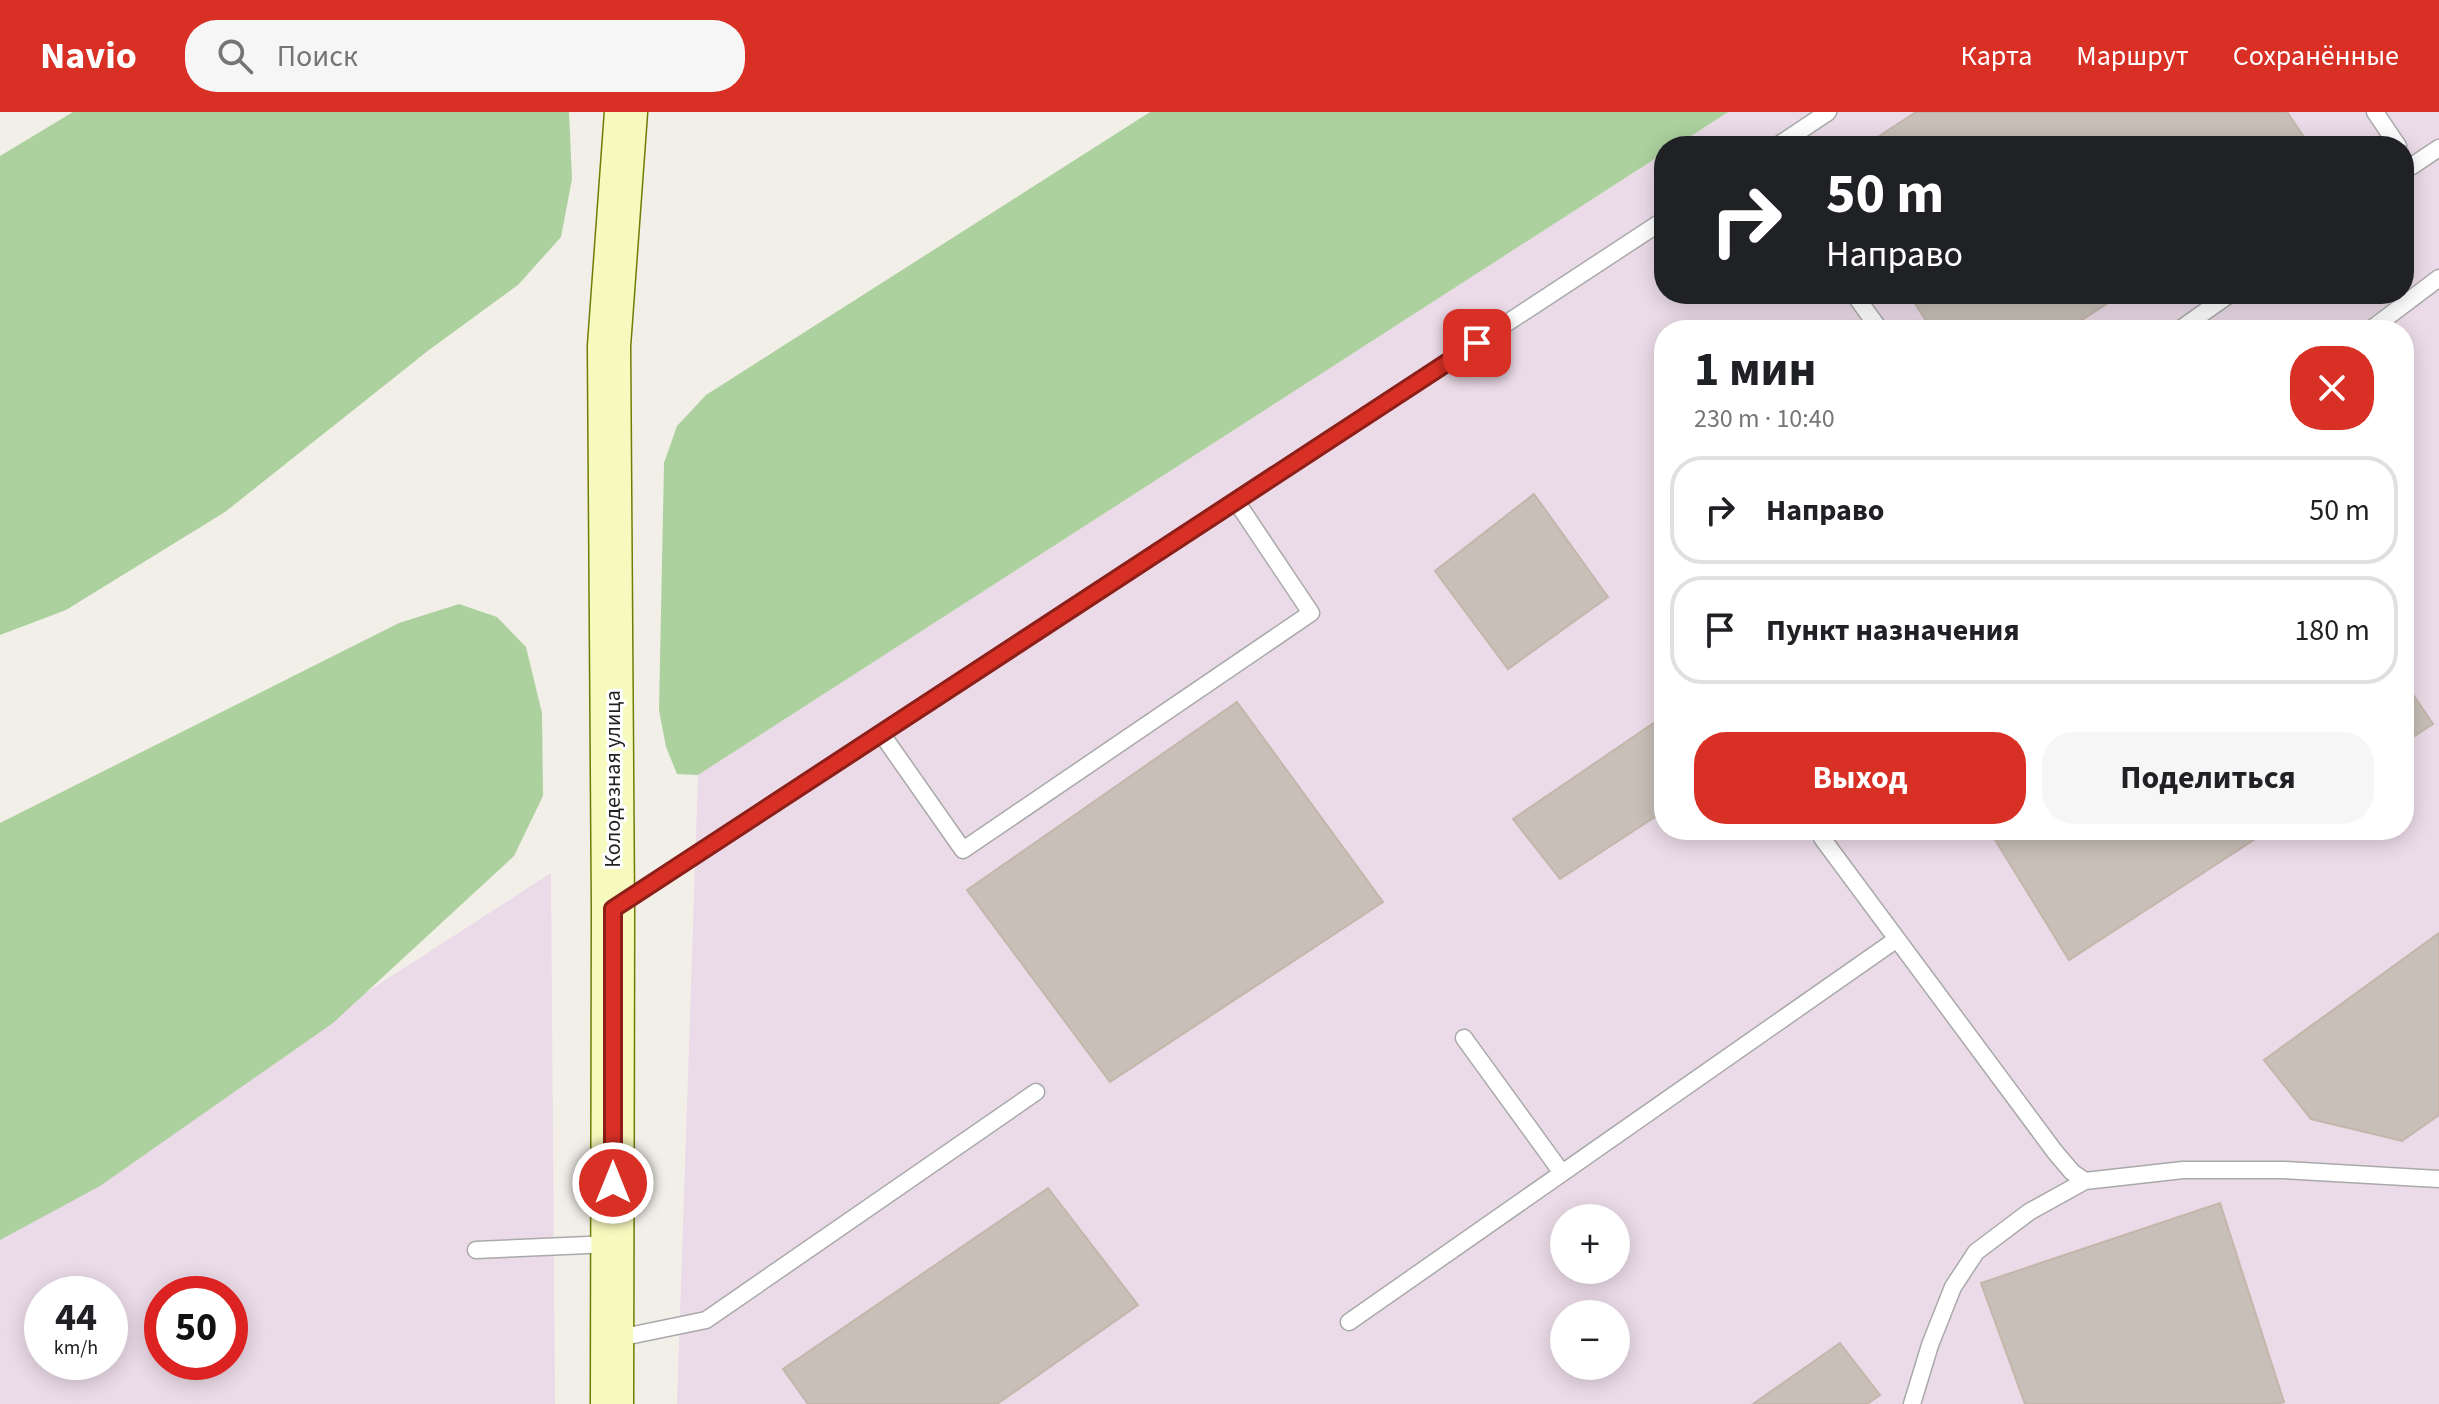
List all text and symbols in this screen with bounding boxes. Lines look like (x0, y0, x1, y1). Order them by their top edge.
search box (185, 20, 745, 92)
text: Navio (40, 29, 137, 83)
icon: search (213, 34, 257, 78)
text: Поиск (277, 35, 358, 78)
text: Карта (1961, 36, 2032, 76)
text: Маршрут (2076, 36, 2189, 76)
text: Сохранённые (2233, 36, 2399, 76)
text: 50 m (1826, 155, 1944, 234)
icon: right (1694, 168, 1798, 272)
text: Направо (1826, 229, 1963, 280)
pin (1443, 309, 1511, 377)
icon: arrive (1455, 321, 1499, 365)
text: 1 мин (1694, 336, 1817, 404)
button: close (2290, 346, 2374, 430)
text: 230 m · 10:40 (1694, 400, 1835, 437)
icon: right (1698, 488, 1742, 532)
text: Направо (1766, 489, 1884, 532)
text: 50 m (2309, 489, 2370, 532)
icon: arrive (1698, 608, 1742, 652)
text: Пункт назначения (1766, 609, 2020, 652)
text: 180 m (2294, 609, 2370, 652)
street label: Колодезная улица (597, 690, 629, 868)
button: Выход (1694, 732, 2026, 824)
button: Поделиться (2042, 732, 2374, 824)
position arrow (571, 1141, 655, 1225)
map controls (1550, 1204, 1630, 1380)
button: + (1550, 1204, 1630, 1284)
speed limit sign: 50 (144, 1276, 248, 1380)
text: 44 (55, 1289, 97, 1346)
button: − (1550, 1300, 1630, 1380)
text: km/h (54, 1334, 98, 1362)

